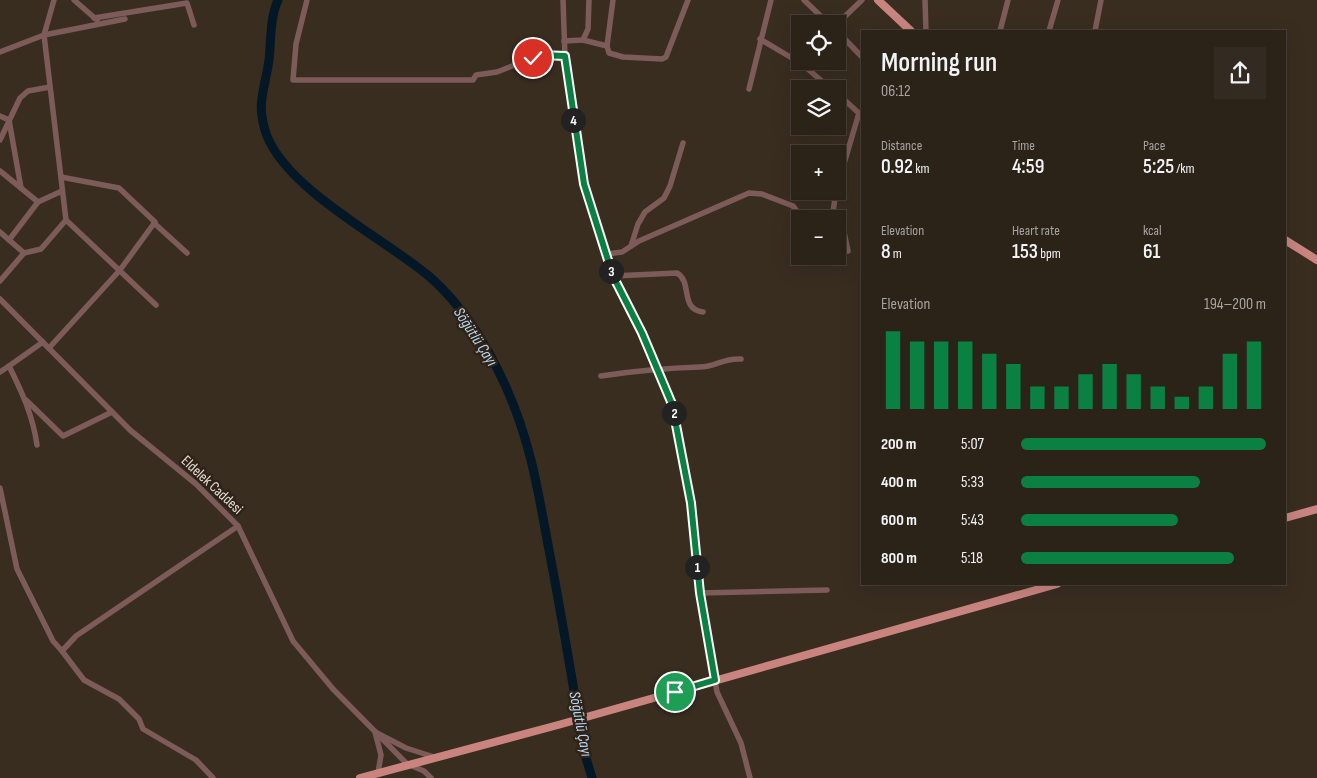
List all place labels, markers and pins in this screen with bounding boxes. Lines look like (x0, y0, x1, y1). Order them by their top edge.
pin (512, 37, 554, 79)
pin: 4 (560, 108, 586, 132)
pin: 3 (598, 258, 624, 284)
pin: 2 (662, 400, 686, 426)
pin: 1 (684, 554, 710, 580)
pin (654, 671, 696, 713)

